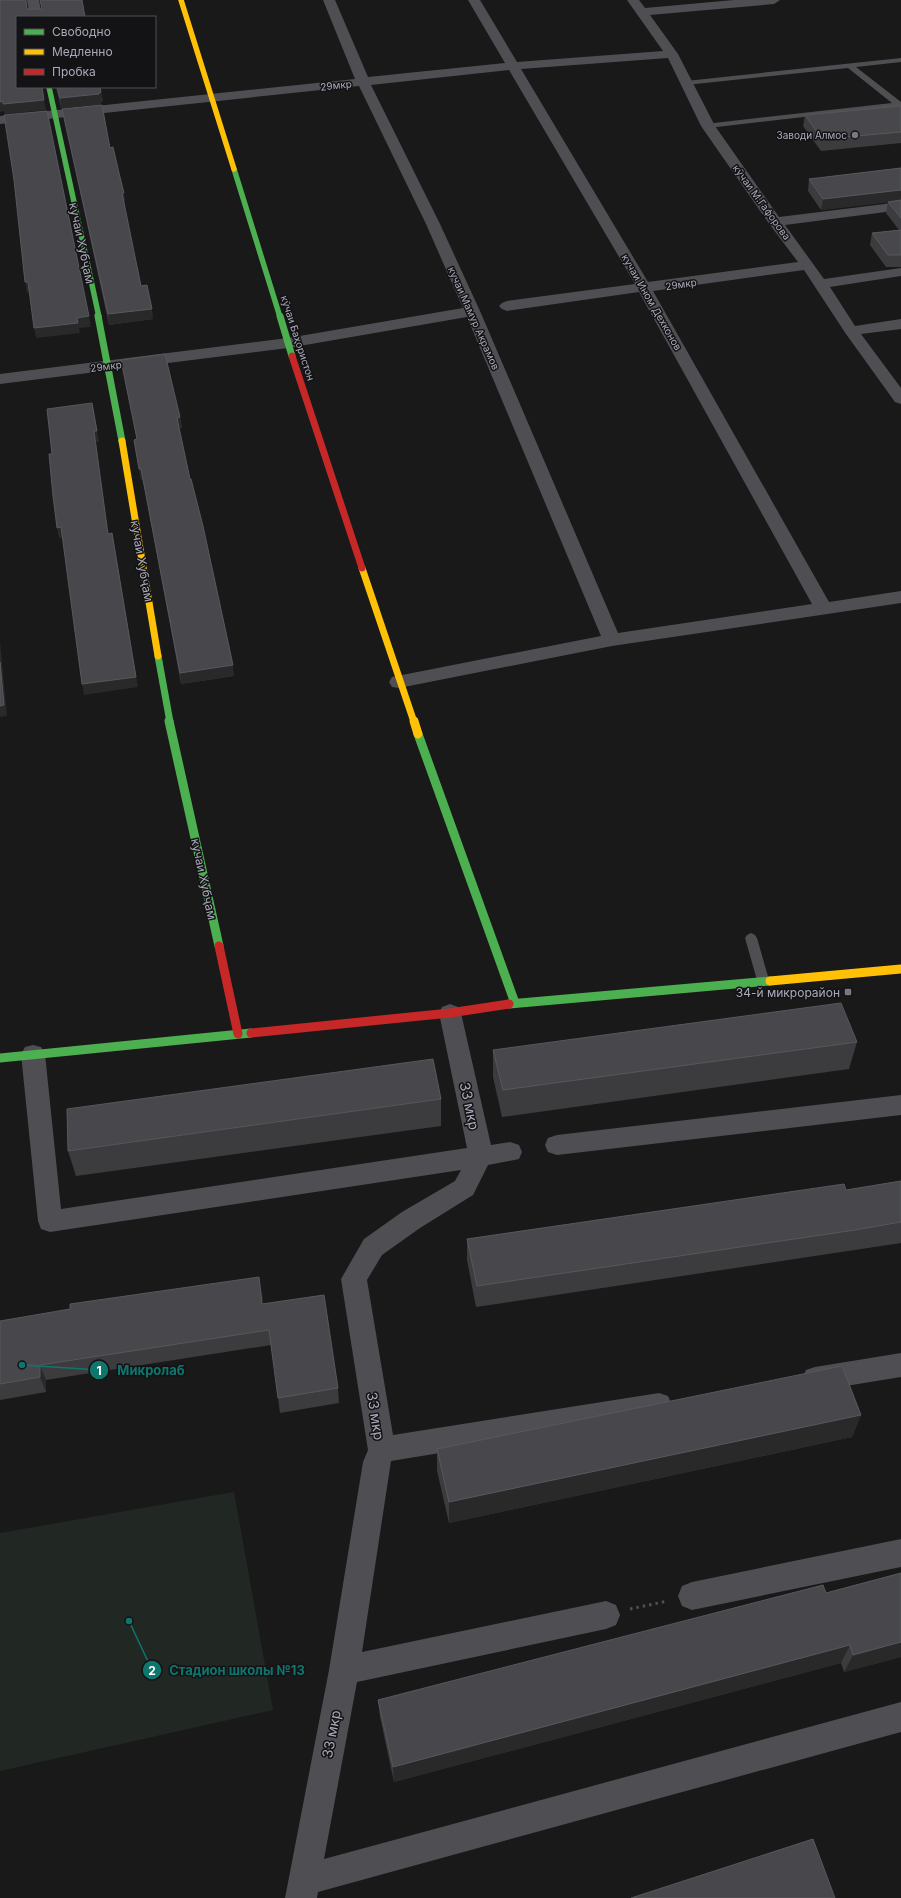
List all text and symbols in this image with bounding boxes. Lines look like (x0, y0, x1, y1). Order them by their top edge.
legend (16, 16, 156, 88)
text: Свободно (52, 24, 111, 39)
text: Медленно (52, 44, 113, 59)
text: Пробка (52, 64, 96, 79)
street label: 29мкр (320, 77, 352, 93)
place label: Заводи Алмос (776, 129, 847, 141)
marker: Заводи Алмос (850, 130, 860, 140)
street label: кӯчаи М.Гафорова (731, 162, 793, 242)
street label: кучаи Хубҷам (66, 201, 98, 285)
street label: кучаи Ином Дехконов (620, 252, 685, 353)
street label: кучаи Мамур Акрамов (446, 265, 502, 372)
street label: 29мкр (665, 276, 697, 292)
street label: кӯчаи Баҳористон (279, 294, 317, 382)
street label: 29мкр (90, 358, 122, 374)
street label: кучаи Хубҷам (127, 519, 157, 603)
street label: кучаи Хубҷам (188, 837, 220, 921)
place label: 34-й микрорайон (736, 985, 840, 1000)
marker: 34-й микрорайон (843, 987, 853, 997)
street label: 33 мкр (457, 1081, 483, 1131)
callout: Микролаб (89, 1358, 192, 1383)
text: Микролаб (117, 1362, 185, 1378)
text: 1 (96, 1363, 102, 1378)
street label: 33 мкр (364, 1391, 388, 1441)
callout: Стадион школы №13 (142, 1658, 313, 1683)
text: Стадион школы №13 (169, 1662, 305, 1678)
text: 2 (148, 1663, 156, 1678)
street label: 33 мкр (318, 1709, 344, 1759)

